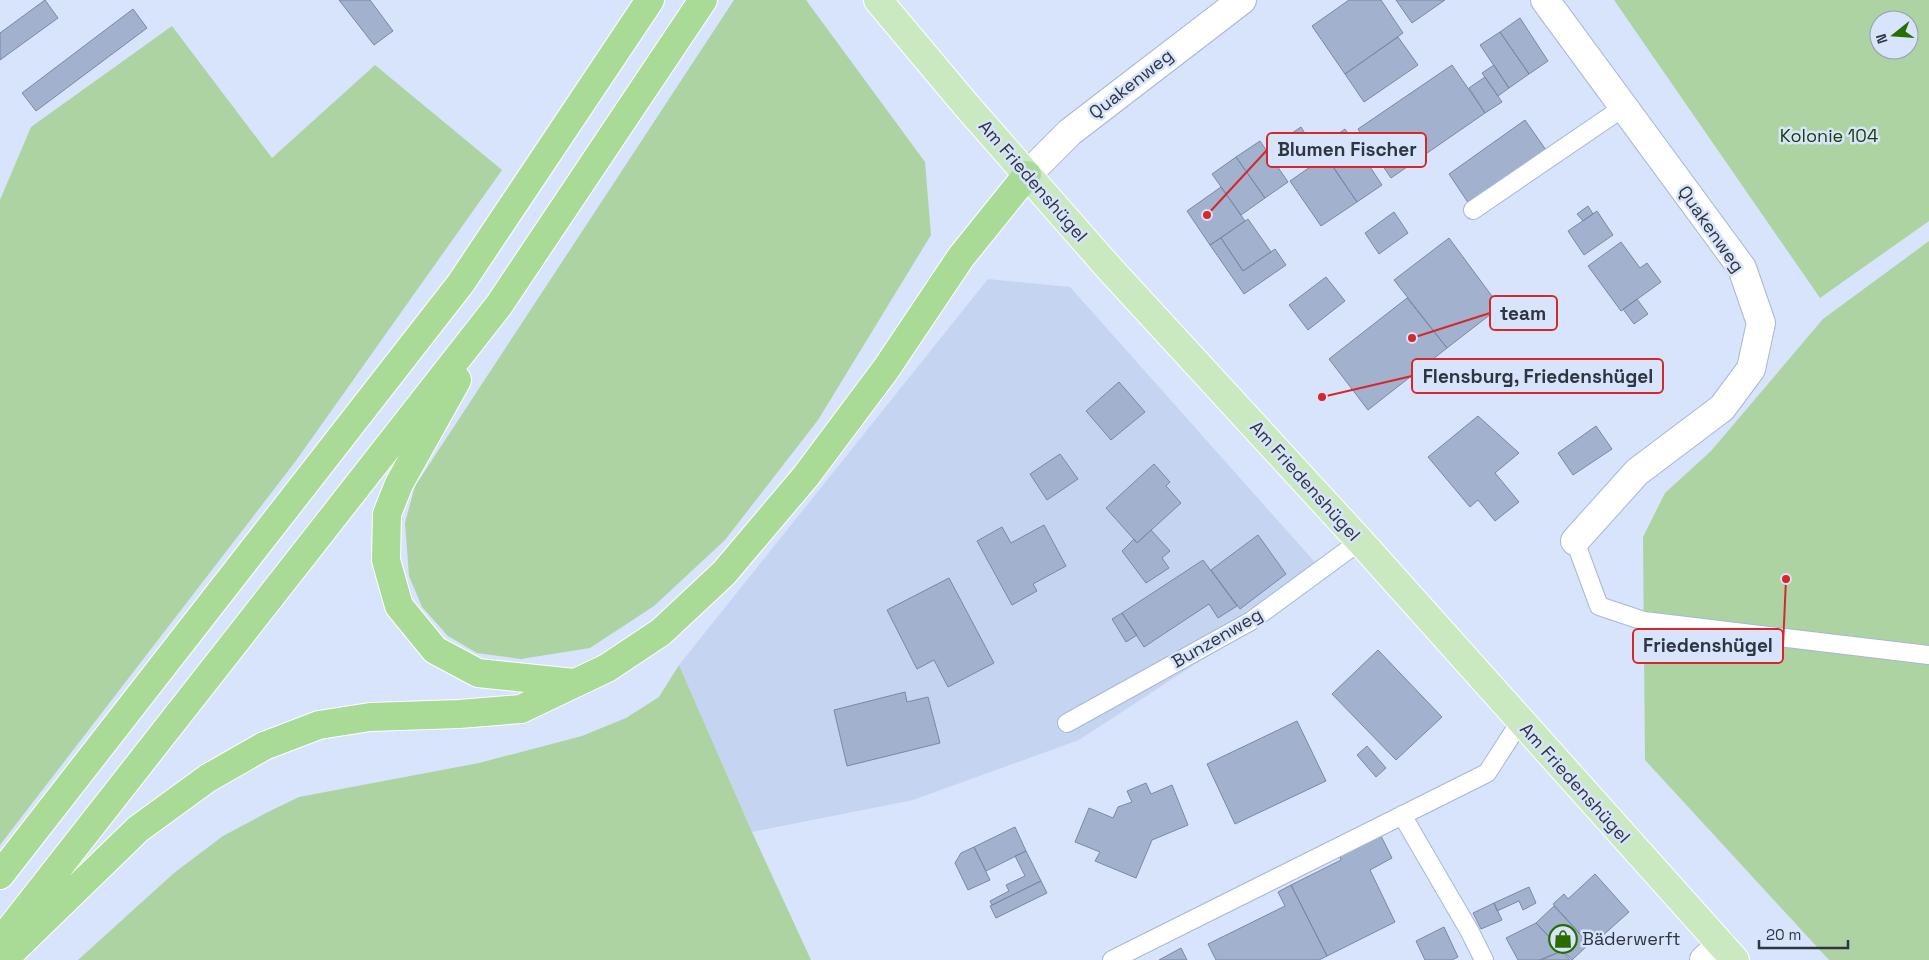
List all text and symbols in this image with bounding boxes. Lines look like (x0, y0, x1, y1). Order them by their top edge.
north arrow (1869, 10, 1919, 60)
text: N (1872, 32, 1892, 46)
street label: Quakenweg (1084, 44, 1177, 124)
street label: Am Friedenshügel (974, 115, 1093, 246)
park label: Kolonie 104 (1780, 124, 1878, 147)
callout: Blumen Fischer (1267, 133, 1426, 167)
text: Blumen Fischer (1277, 137, 1417, 162)
street label: Quakenweg (1673, 181, 1750, 277)
callout: team (1490, 296, 1557, 330)
text: team (1500, 301, 1546, 326)
callout: Flensburg, Friedenshügel (1412, 359, 1663, 393)
text: Flensburg, Friedenshügel (1423, 364, 1653, 389)
street label: Am Friedenshügel (1245, 416, 1366, 546)
street label: Bunzenweg (1167, 602, 1266, 673)
callout: Friedenshügel (1633, 629, 1783, 663)
text: Friedenshügel (1643, 633, 1773, 658)
street label: Am Friedenshügel (1515, 718, 1636, 848)
scale bar (1759, 918, 1848, 950)
shop icon: Bäderwerft (1548, 924, 1578, 954)
text: 20 m (1766, 925, 1801, 944)
place label: Bäderwerft (1582, 927, 1681, 950)

